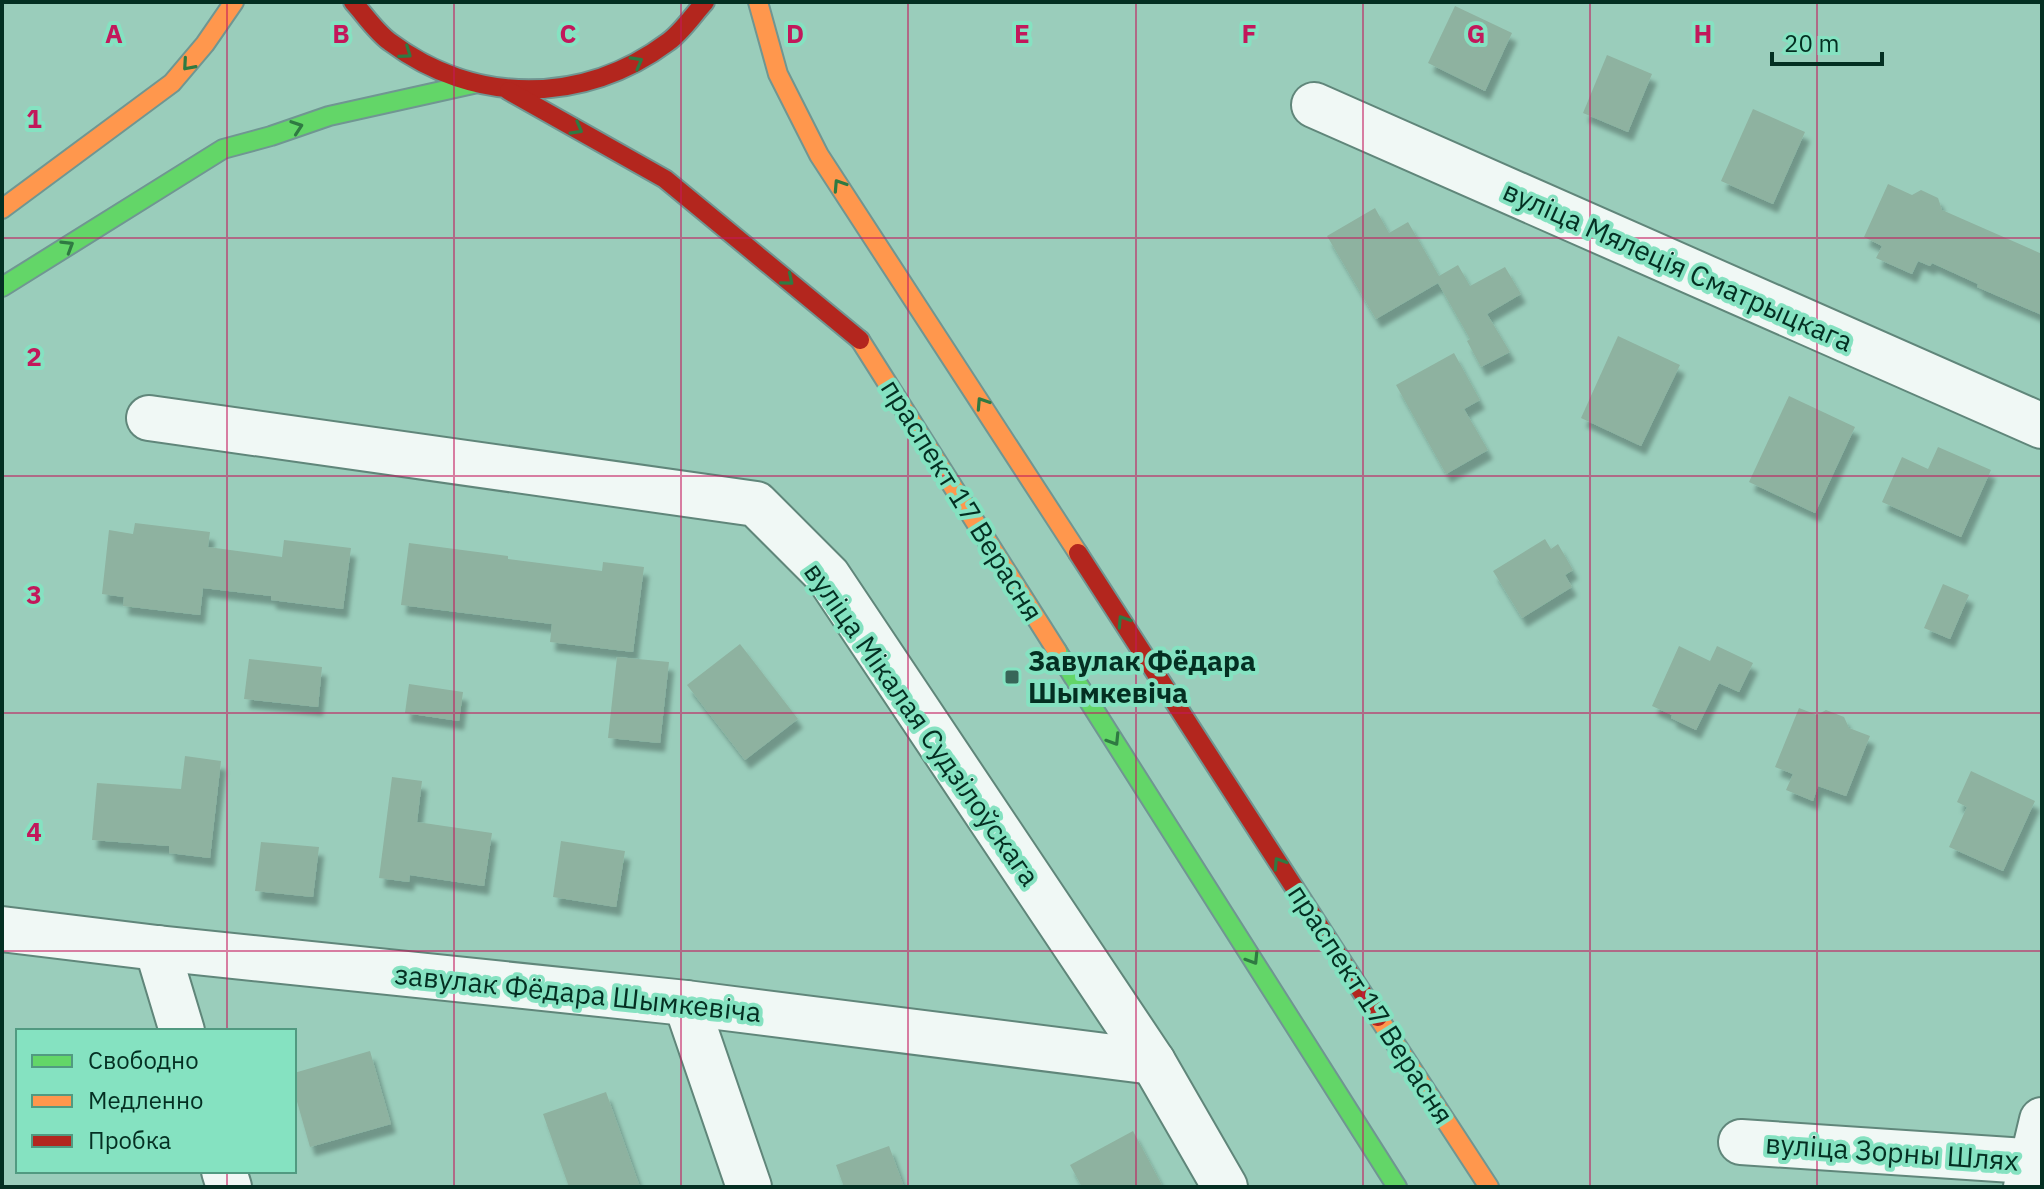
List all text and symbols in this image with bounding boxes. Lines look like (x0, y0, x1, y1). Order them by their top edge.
text: A (105, 16, 123, 50)
text: B (332, 16, 350, 50)
text: C (560, 16, 577, 50)
text: D (786, 16, 804, 50)
text: E (1014, 16, 1030, 50)
text: F (1241, 16, 1257, 50)
text: G (1467, 16, 1485, 50)
text: H (1694, 16, 1712, 50)
scale bar (1772, 16, 1882, 66)
text: 20 m (1784, 27, 1839, 59)
one-way arrow (398, 43, 412, 58)
one-way arrow (183, 56, 198, 70)
one-way arrow (628, 56, 643, 72)
text: 1 (26, 101, 42, 135)
one-way arrow (568, 119, 583, 135)
one-way arrow (289, 120, 303, 136)
street label: вуліца Мялеція Сматрыцкага (1498, 172, 1859, 360)
one-way arrow (834, 180, 849, 194)
one-way arrow (59, 240, 74, 255)
one-way arrow (778, 270, 793, 285)
text: 2 (26, 339, 42, 373)
street label: праспект 17 Верасня (873, 372, 1052, 628)
one-way arrow (976, 397, 991, 412)
street label: вуліца Мікалая Судзілоўскага (796, 555, 1049, 893)
text: 3 (26, 577, 42, 611)
one-way arrow (1117, 615, 1132, 630)
place label: Завулак Фёдара Шымкевіча (1028, 642, 1256, 711)
marker: Завулак Фёдара Шымкевіча (1003, 668, 1021, 686)
one-way arrow (1104, 731, 1119, 746)
text: 4 (26, 814, 42, 848)
one-way arrow (1274, 857, 1289, 872)
street label: праспект 17 Верасня (1280, 877, 1463, 1131)
one-way arrow (1244, 951, 1259, 965)
street label: завулак Фёдара Шымкевіча (393, 955, 763, 1030)
legend (16, 1029, 296, 1173)
text: Свободно (88, 1044, 199, 1076)
text: Медленно (88, 1084, 204, 1116)
text: Пробка (88, 1124, 172, 1156)
street label: вуліца Зорны Шлях (1764, 1124, 2020, 1179)

